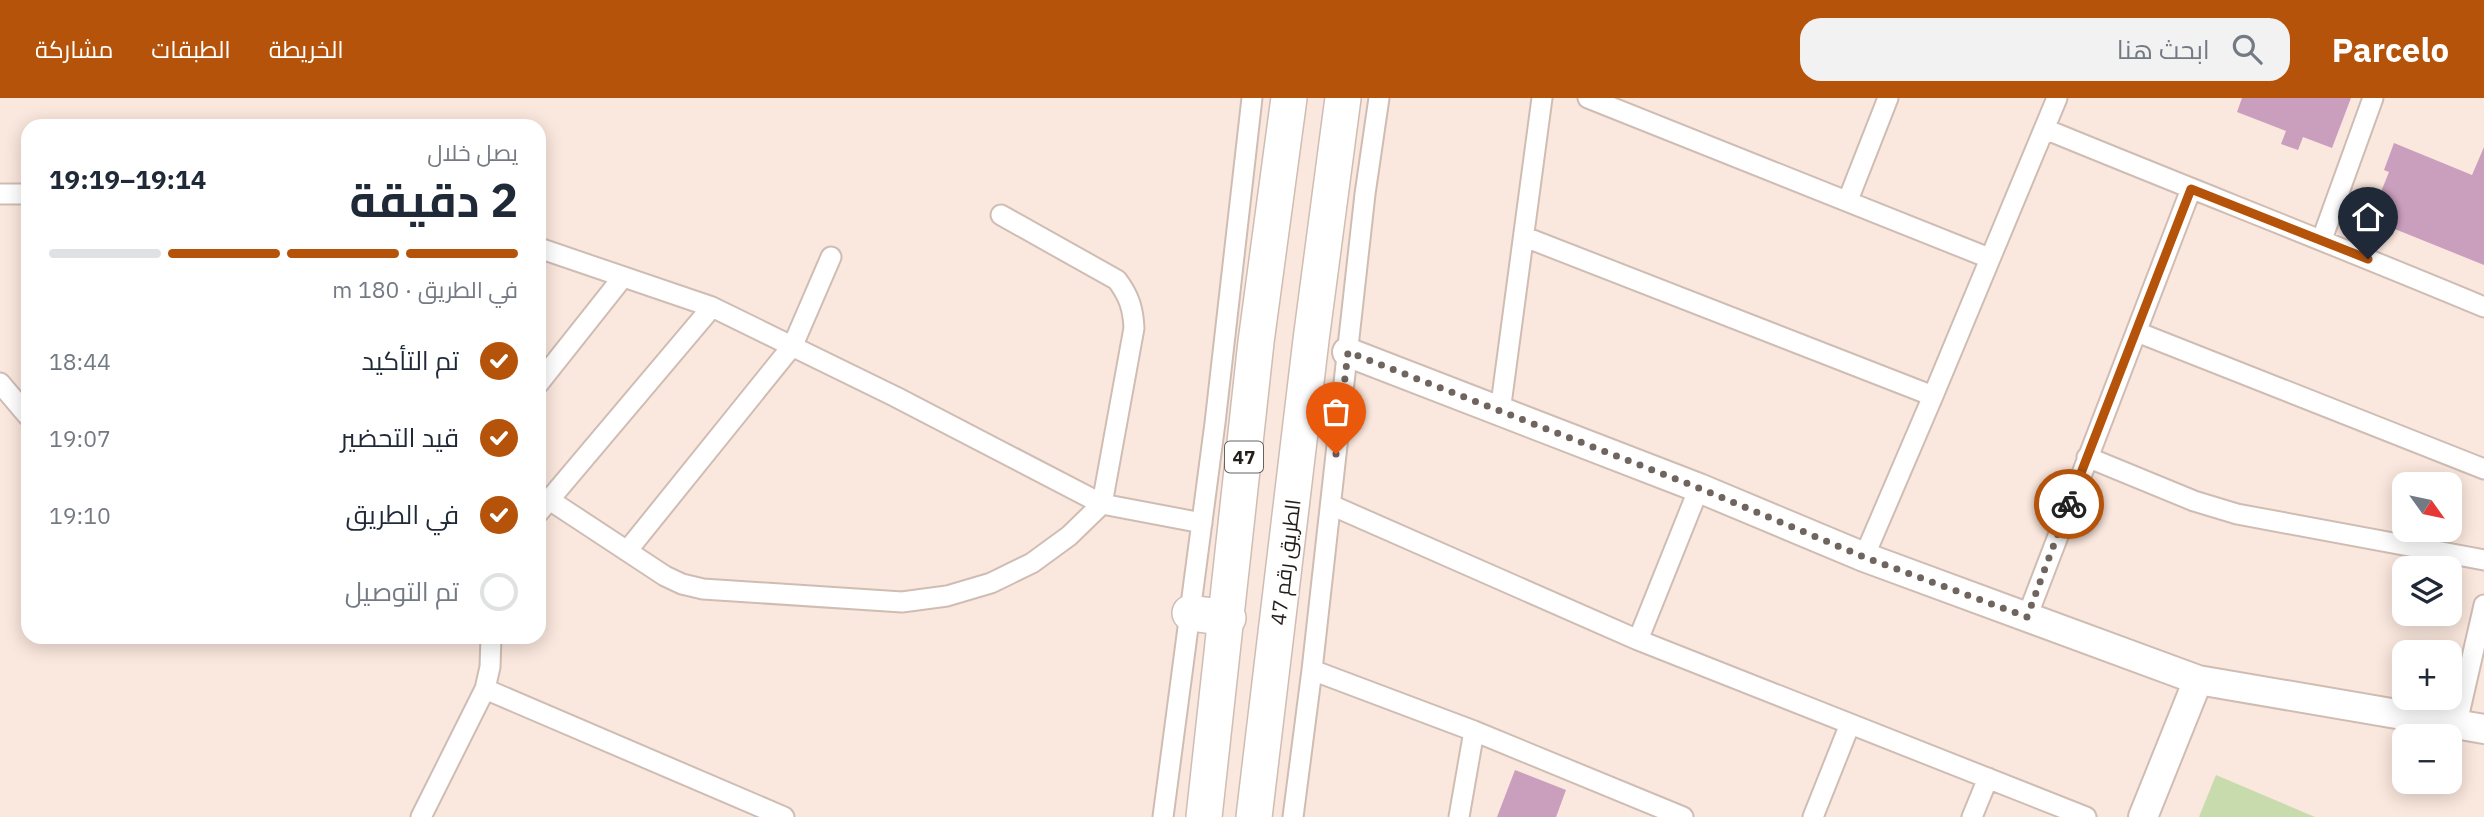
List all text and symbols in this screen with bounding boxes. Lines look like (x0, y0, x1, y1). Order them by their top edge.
search box (1800, 18, 2290, 81)
text: Parcelo (2332, 28, 2449, 71)
icon: search (2228, 30, 2266, 68)
text: ابحث هنا (2117, 32, 2210, 66)
text: مشاركة (35, 33, 113, 65)
text: الطبقات (151, 33, 231, 65)
text: الخريطة (269, 33, 344, 65)
text: يصل خلال (427, 137, 518, 167)
text: 19:14–19:19 (49, 162, 206, 196)
text: 2 دقيقة (349, 170, 518, 230)
pin (2338, 187, 2398, 259)
icon: home (2349, 198, 2387, 236)
text: في الطريق · 180 m (332, 274, 518, 304)
icon: check (480, 342, 518, 380)
text: تم التأكيد (362, 343, 459, 377)
text: 18:44 (49, 346, 111, 376)
pin (1306, 382, 1366, 454)
icon: bag (1317, 393, 1355, 431)
icon: check (480, 419, 518, 457)
text: قيد التحضير (340, 420, 459, 454)
text: 19:07 (49, 423, 111, 453)
road number: 47 (1225, 442, 1263, 472)
courier (2034, 469, 2104, 539)
north arrow (2392, 472, 2462, 542)
map controls (2392, 472, 2462, 794)
icon: bike (2050, 485, 2088, 523)
icon: check (480, 496, 518, 534)
text: في الطريق (346, 497, 459, 531)
street label: الطريق رقم 47 (1263, 497, 1308, 627)
text: 19:10 (49, 500, 111, 530)
button: layers (2392, 556, 2462, 626)
text: تم التوصيل (345, 574, 459, 608)
button: + (2392, 640, 2462, 710)
button: − (2392, 724, 2462, 794)

